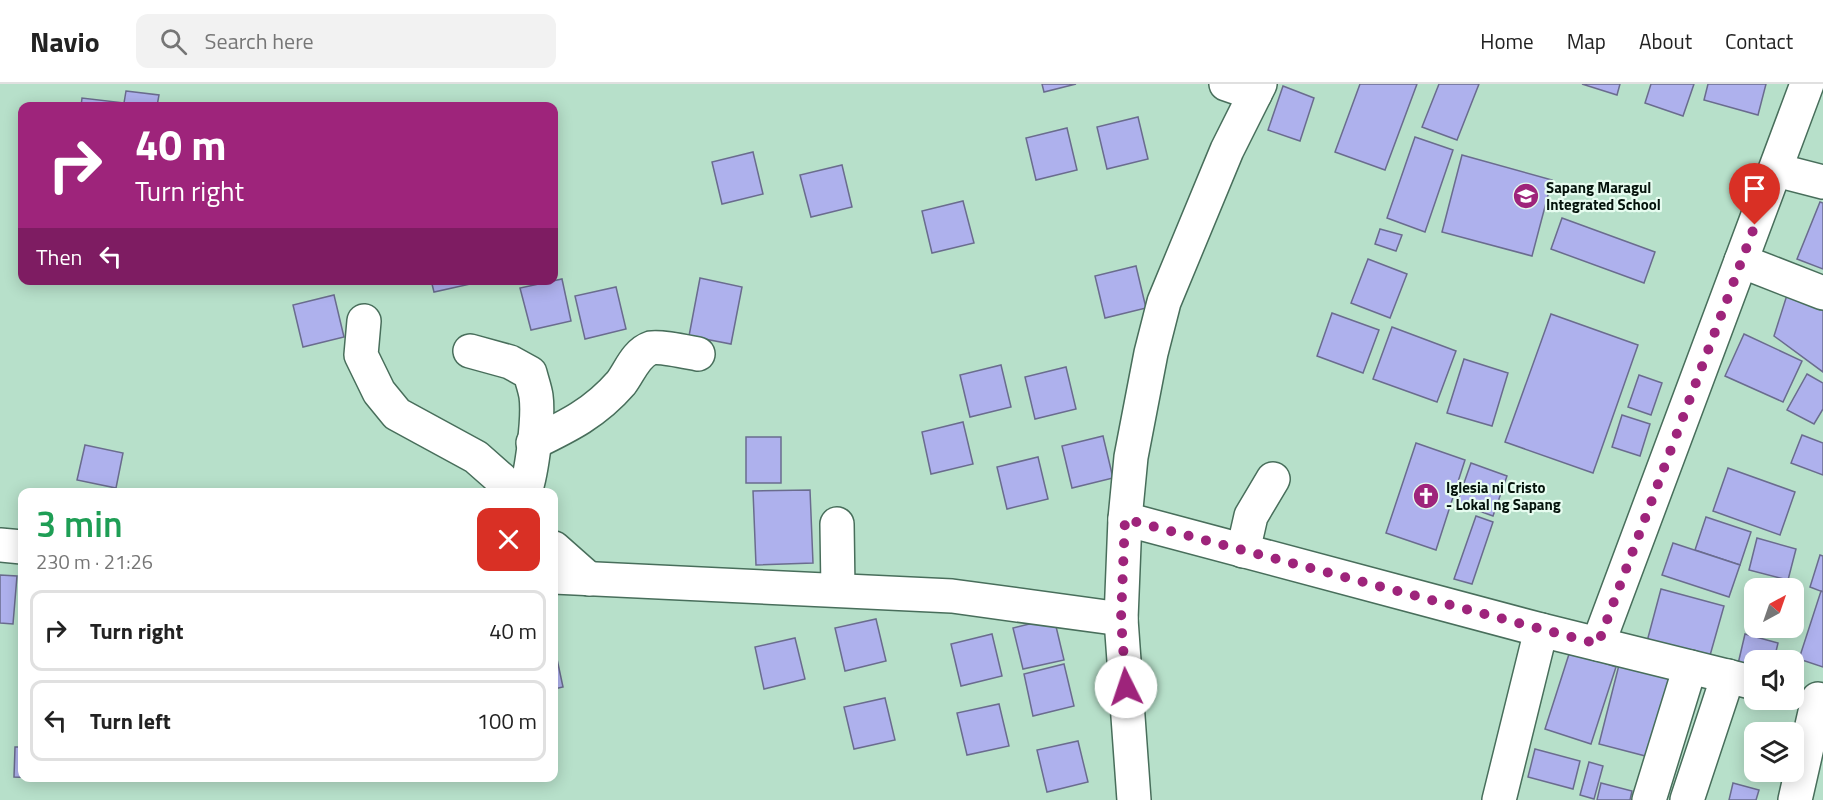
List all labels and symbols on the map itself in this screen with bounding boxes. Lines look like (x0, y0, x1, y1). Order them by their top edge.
pin (1729, 163, 1780, 225)
place label: Sapang Maragul Integrated School (1546, 176, 1661, 216)
school or university icon: Sapang Maragul Integrated School (1511, 181, 1541, 211)
place label: Iglesia ni Cristo - Lokal ng Sapang (1446, 476, 1561, 516)
church icon: Iglesia ni Cristo - Lokal ng Sapang (1411, 481, 1441, 511)
north arrow (1744, 578, 1804, 638)
position arrow (1094, 655, 1158, 719)

